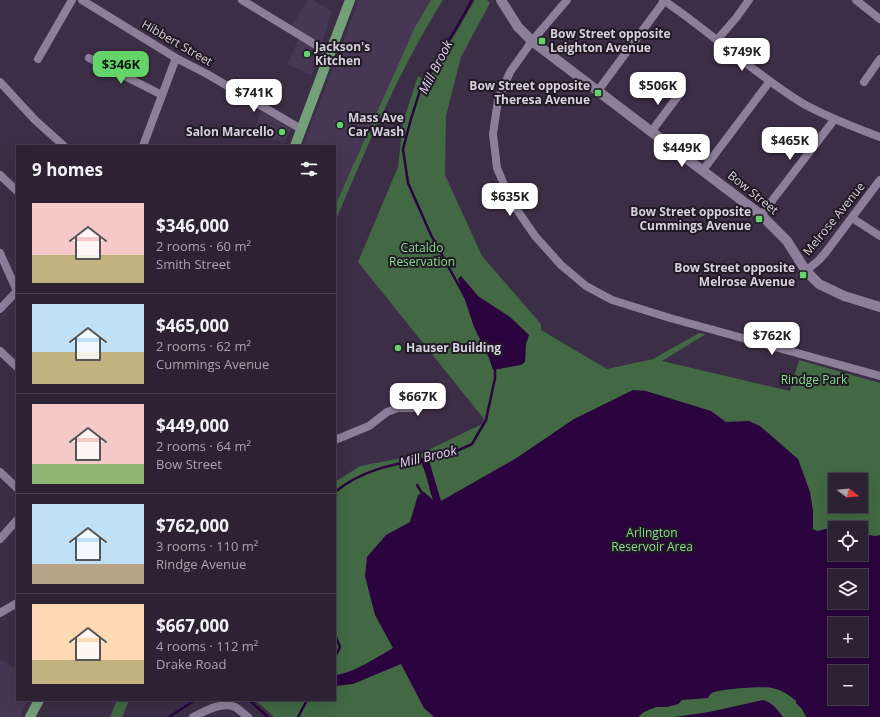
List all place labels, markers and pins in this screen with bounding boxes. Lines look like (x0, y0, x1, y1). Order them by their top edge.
place label: Bow Street opposite Leighton Avenue (550, 25, 671, 56)
marker: Bow Street opposite Leighton Avenue (537, 36, 547, 46)
place label: Jackson's Kitchen (314, 38, 370, 69)
pin: $749K (714, 38, 770, 72)
marker: Jackson's Kitchen (302, 49, 312, 59)
pin: $346K (93, 51, 149, 85)
pin: $506K (630, 72, 686, 106)
place label: Bow Street opposite Theresa Avenue (469, 77, 590, 108)
pin: $741K (226, 79, 282, 113)
marker: Bow Street opposite Theresa Avenue (593, 88, 603, 98)
place label: Mass Ave Car Wash (348, 109, 404, 140)
marker: Mass Ave Car Wash (335, 120, 345, 130)
place label: Salon Marcello (186, 123, 274, 140)
marker: Salon Marcello (277, 127, 287, 137)
pin: $465K (762, 127, 818, 161)
pin: $449K (654, 134, 710, 168)
pin: $635K (482, 183, 538, 217)
place label: Bow Street opposite Cummings Avenue (630, 203, 751, 234)
marker: Bow Street opposite Cummings Avenue (754, 214, 764, 224)
place label: Bow Street opposite Melrose Avenue (674, 259, 795, 290)
marker: Bow Street opposite Melrose Avenue (798, 270, 808, 280)
pin: $762K (744, 322, 800, 356)
place label: Hauser Building (406, 339, 501, 356)
marker: Hauser Building (393, 343, 403, 353)
pin: $667K (390, 383, 446, 417)

